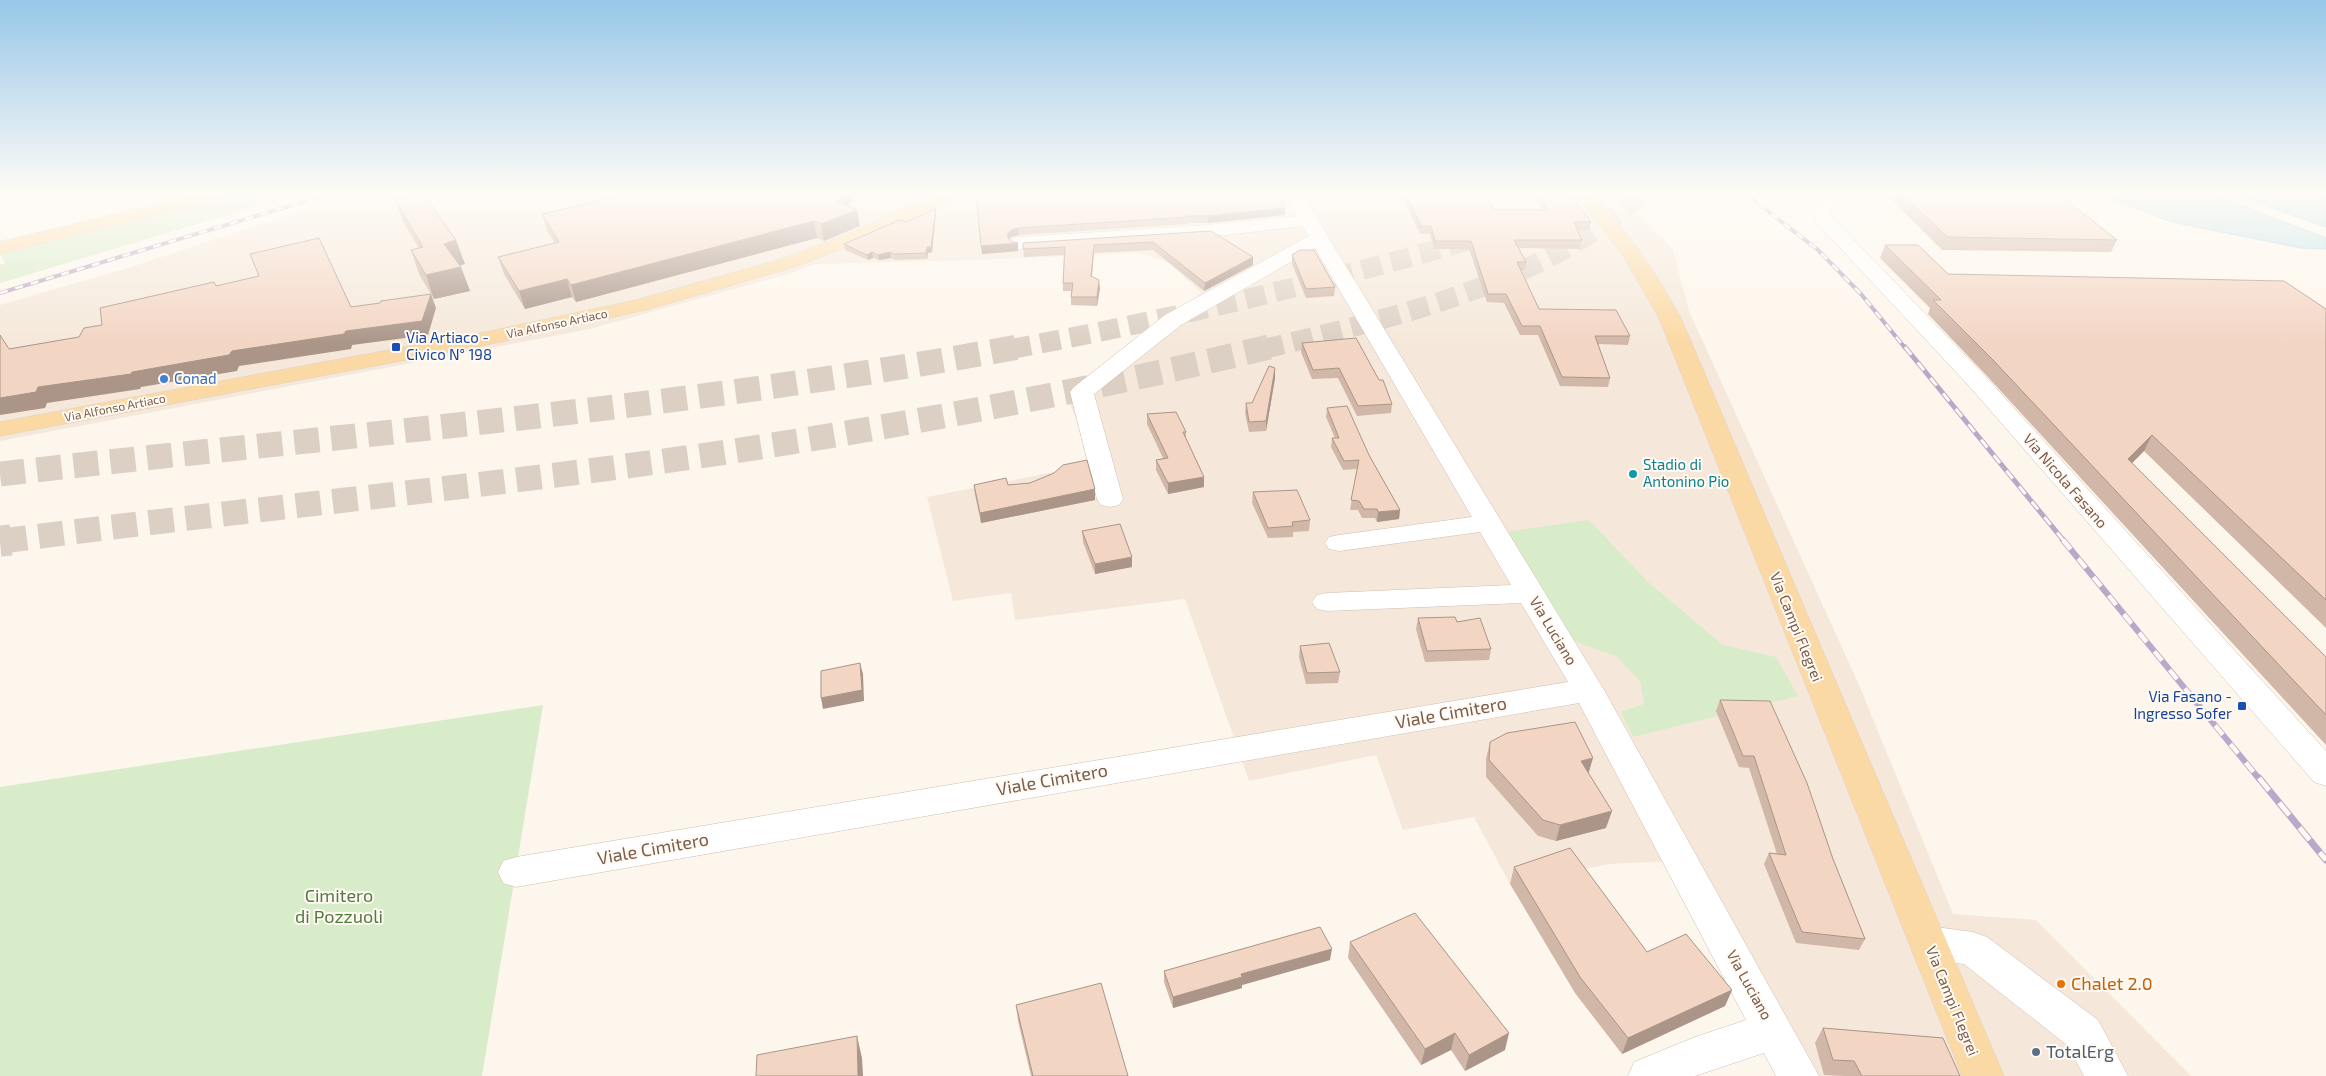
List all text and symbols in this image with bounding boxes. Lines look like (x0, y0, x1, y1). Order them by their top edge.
street label: Via Alfonso Artiaco (505, 305, 609, 341)
place label: Via Artiaco - Civico N° 198 (406, 328, 492, 363)
marker: Via Artiaco - Civico N° 198 (390, 341, 402, 353)
place label: Conad (174, 369, 217, 387)
marker: Conad (158, 373, 170, 385)
street label: Via Alfonso Artiaco (63, 390, 167, 424)
street label: Via Nicola Fasano (2020, 429, 2112, 531)
place label: Stadio di Antonino Pio (1643, 455, 1729, 490)
marker: Stadio di Antonino Pio (1627, 468, 1639, 480)
street label: Via Campi Flegrei (1767, 569, 1827, 684)
street label: Via Luciano (1526, 593, 1581, 668)
place label: Via Fasano - Ingresso Sofer (2133, 687, 2232, 722)
street label: Viale Cimitero (1393, 691, 1508, 733)
marker: Via Fasano - Ingresso Sofer (2236, 700, 2248, 712)
street label: Viale Cimitero (994, 758, 1109, 800)
street label: Viale Cimitero (595, 827, 710, 869)
park label: Cimitero di Pozzuoli (295, 884, 383, 927)
street label: Via Campi Flegrei (1923, 943, 1983, 1058)
street label: Via Luciano (1723, 946, 1776, 1023)
place label: Chalet 2.0 (2071, 972, 2153, 994)
marker: Chalet 2.0 (2055, 978, 2067, 990)
place label: TotalErg (2046, 1040, 2114, 1062)
marker: TotalErg (2030, 1046, 2042, 1058)

